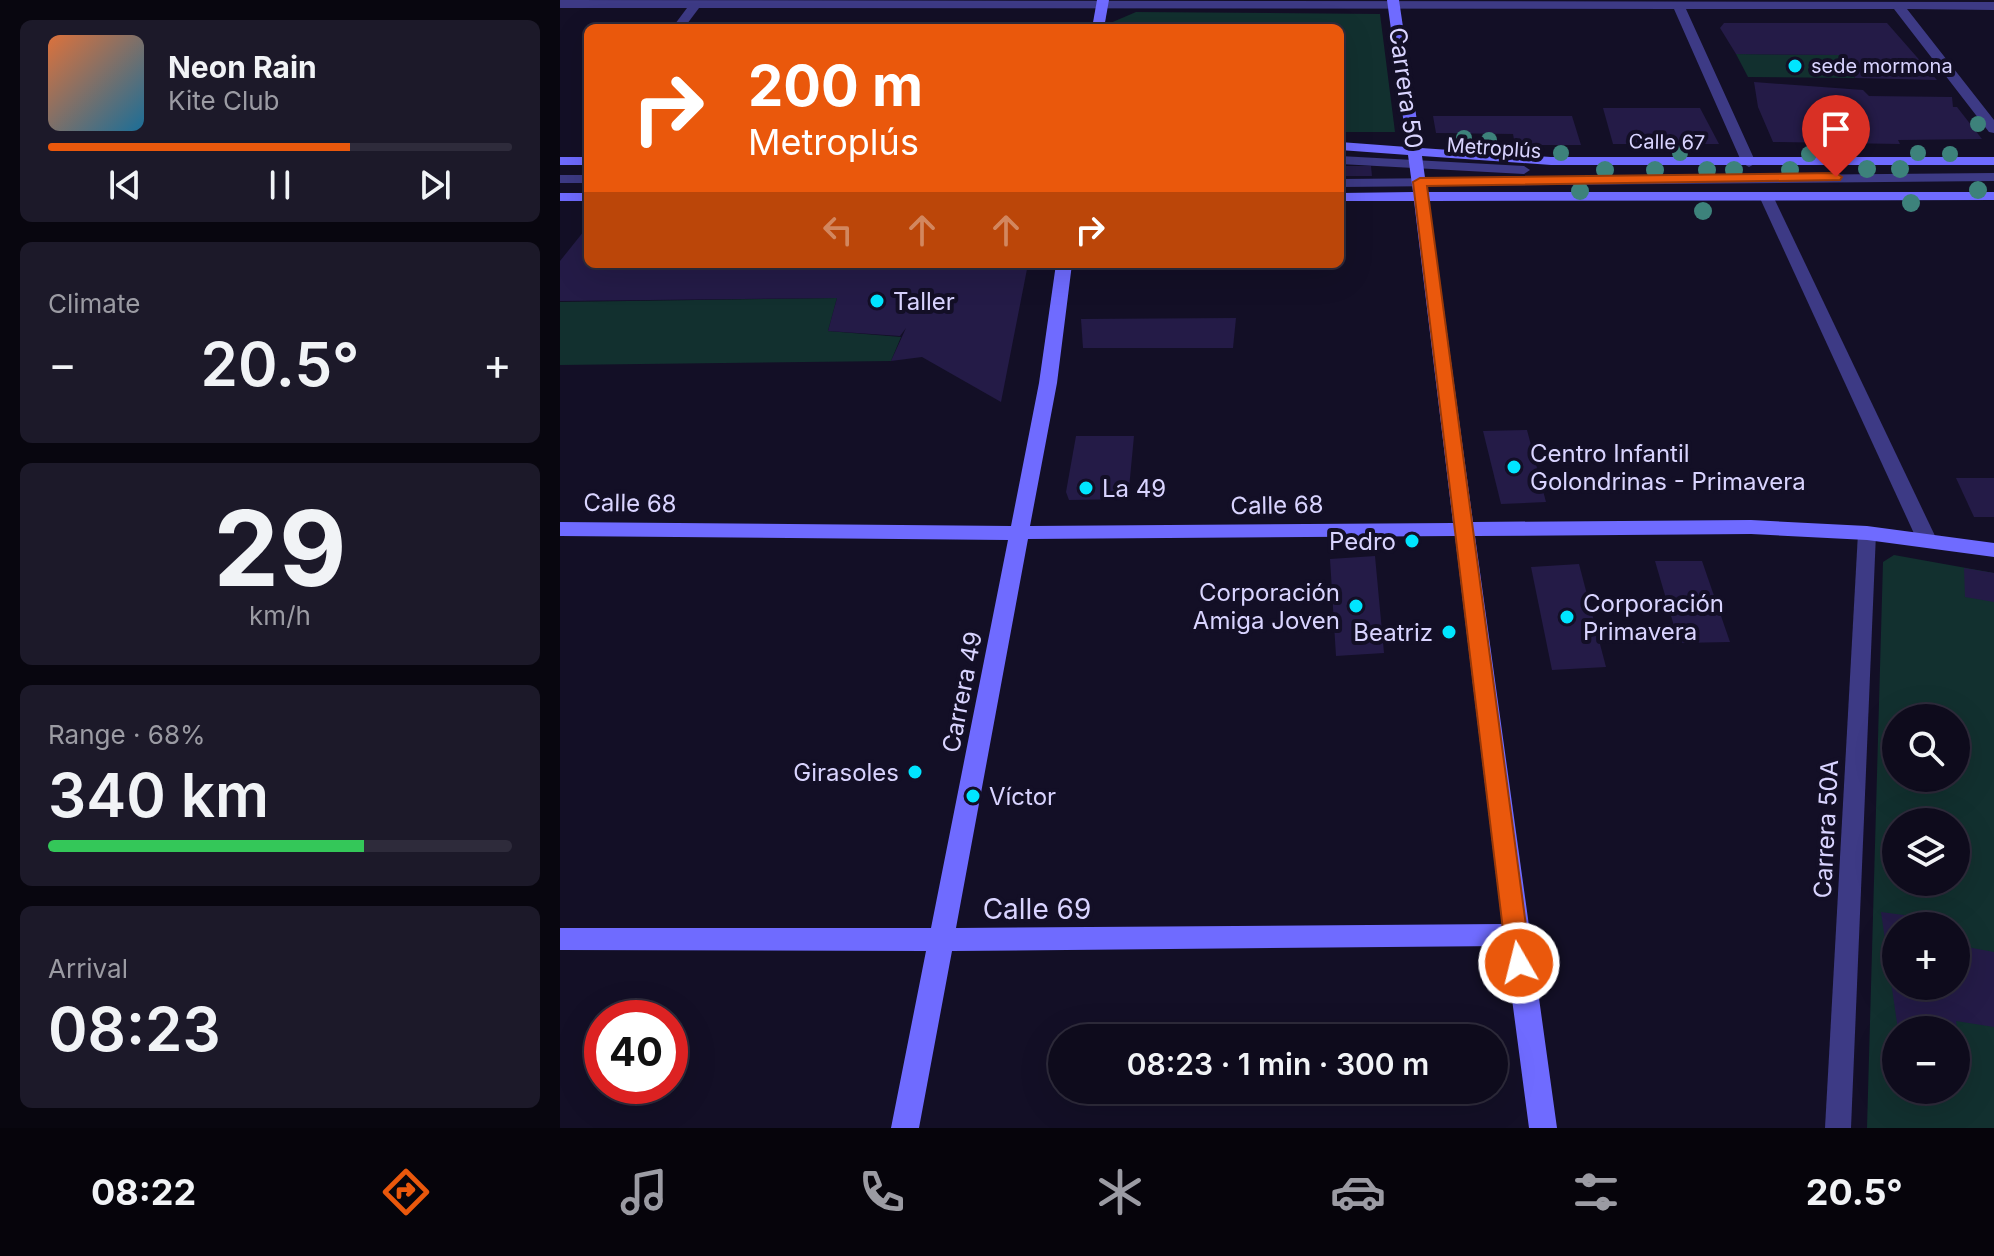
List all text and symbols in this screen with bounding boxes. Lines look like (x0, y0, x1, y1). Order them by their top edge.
street label: Carrera 50 (1383, 26, 1429, 150)
text: Neon Rain (168, 49, 317, 85)
text: 200 m (748, 52, 923, 120)
place label: sede mormona (1811, 54, 1953, 78)
icon: right (616, 56, 720, 160)
marker: sede mormona (1786, 57, 1804, 75)
text: Kite Club (168, 85, 279, 116)
pin (1802, 95, 1870, 177)
icon: arrive (1814, 107, 1858, 151)
text: Metroplús (748, 120, 919, 164)
street label: Calle 67 (1629, 129, 1705, 155)
street label: Metroplús (1446, 133, 1542, 163)
icon: previous (103, 163, 147, 207)
icon: pause (258, 163, 302, 207)
icon: next (413, 163, 457, 207)
icon: left (816, 208, 860, 252)
icon: ahead (900, 208, 944, 252)
icon: ahead (984, 208, 1028, 252)
icon: right (1068, 208, 1112, 252)
place label: Taller (893, 287, 955, 316)
text: Climate (48, 288, 140, 319)
marker: Taller (868, 292, 886, 310)
text: 20.5° (201, 328, 359, 400)
text: − (48, 337, 77, 391)
text: + (483, 337, 512, 391)
place label: Centro Infantil Golondrinas - Primavera (1530, 439, 1806, 496)
marker: Centro Infantil Golondrinas - Primavera (1505, 458, 1523, 476)
place label: La 49 (1102, 474, 1166, 503)
marker: La 49 (1077, 479, 1095, 497)
text: 29 (213, 485, 347, 611)
street label: Calle 68 (583, 488, 677, 518)
street label: Calle 68 (1230, 490, 1324, 520)
place label: Pedro (1329, 527, 1396, 556)
marker: Pedro (1403, 532, 1421, 550)
place label: Corporación Amiga Joven (1193, 578, 1340, 635)
place label: Corporación Primavera (1583, 589, 1724, 646)
marker: Corporación Amiga Joven (1347, 597, 1365, 615)
text: km/h (249, 600, 311, 631)
marker: Corporación Primavera (1558, 608, 1576, 626)
place label: Beatriz (1353, 618, 1433, 647)
marker: Beatriz (1440, 623, 1458, 641)
street label: Carrera 49 (936, 629, 988, 755)
map controls (1882, 704, 1970, 1104)
button: search (1882, 704, 1970, 792)
text: Range · 68% (48, 719, 206, 750)
place label: Girasoles (793, 758, 899, 787)
text: 340 km (48, 759, 269, 831)
street label: Carrera 50A (1808, 759, 1844, 899)
marker: Girasoles (906, 763, 924, 781)
place label: Víctor (989, 782, 1056, 811)
marker: Víctor (964, 787, 982, 805)
button: layers (1882, 808, 1970, 896)
street label: Calle 69 (983, 892, 1091, 926)
button: + (1882, 912, 1970, 1000)
position arrow (1477, 921, 1561, 1005)
text: Arrival (48, 953, 128, 984)
text: 08:23 (48, 993, 221, 1065)
speed limit sign: 40 (584, 1000, 688, 1104)
button: − (1882, 1016, 1970, 1104)
text: 08:23 · 1 min · 300 m (1127, 1046, 1429, 1082)
icon: directions (378, 1164, 434, 1220)
icon: music (616, 1164, 672, 1220)
icon: phone (854, 1164, 910, 1220)
icon: climate (1092, 1164, 1148, 1220)
icon: car (1330, 1164, 1386, 1220)
icon: filters (1568, 1164, 1624, 1220)
text: 08:22 (91, 1170, 196, 1214)
text: 20.5° (1806, 1170, 1903, 1214)

